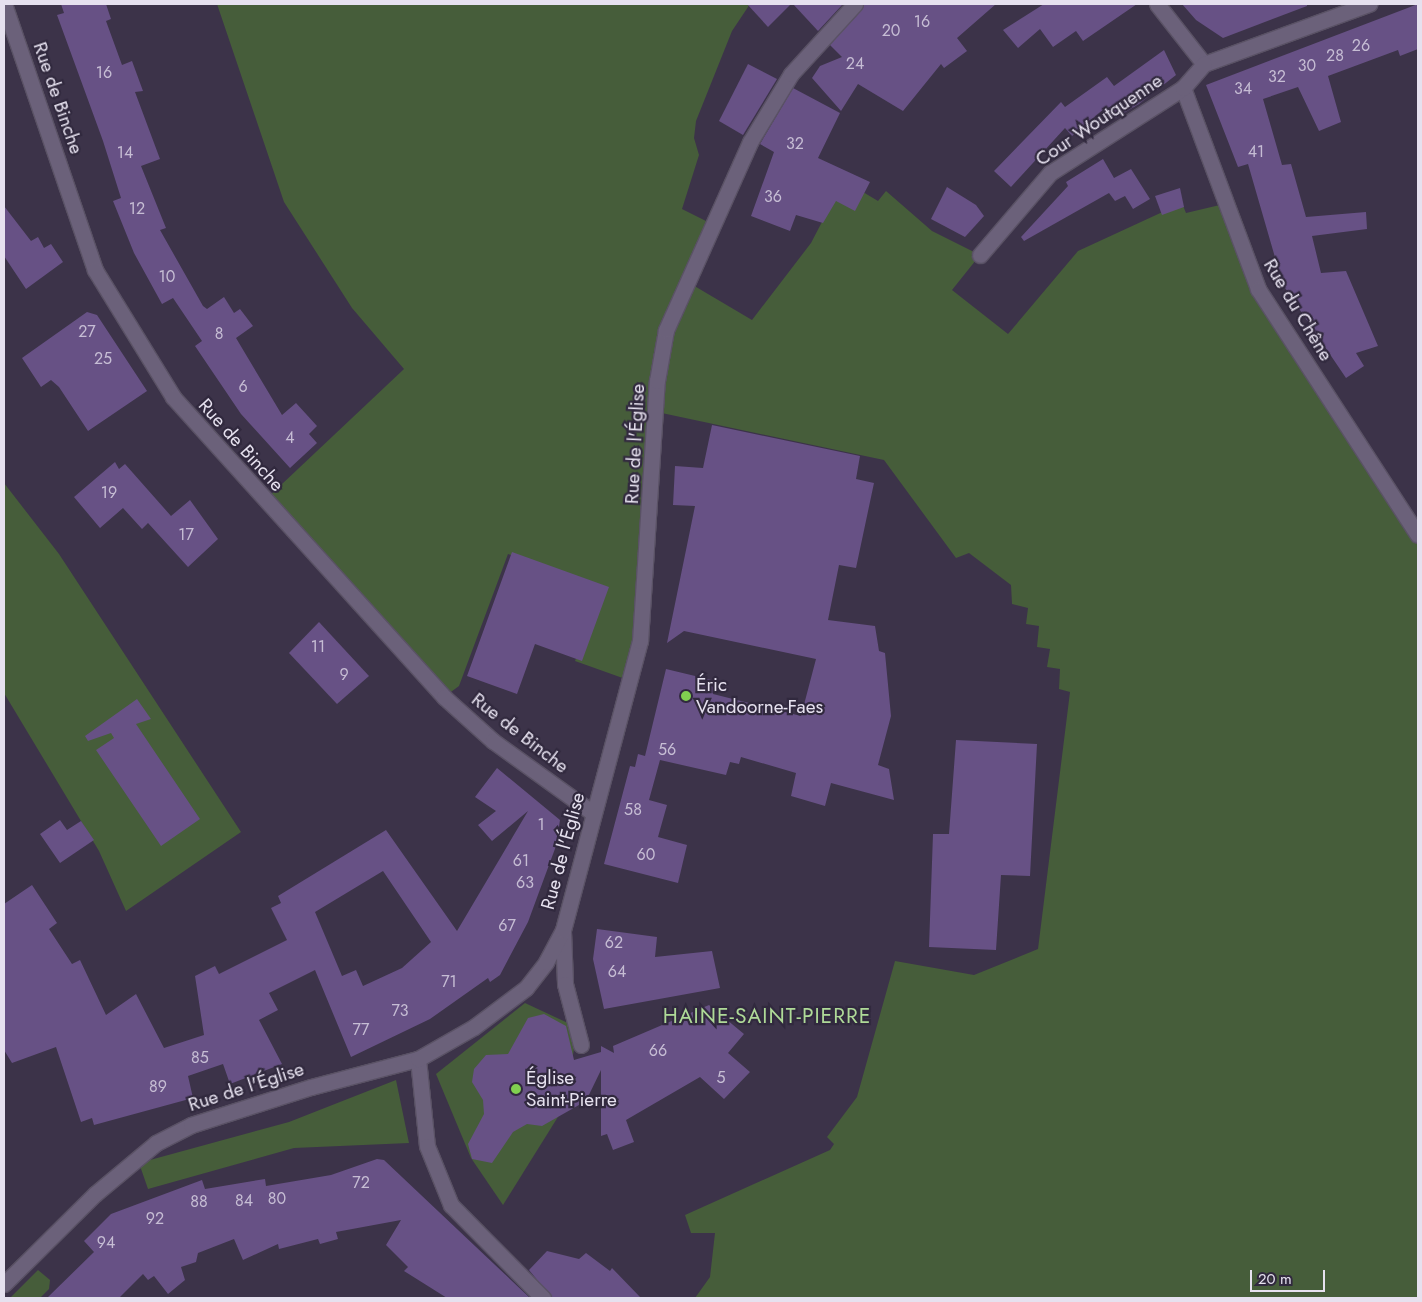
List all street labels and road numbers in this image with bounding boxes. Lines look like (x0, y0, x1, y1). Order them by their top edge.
street label: Rue de Binche (28, 39, 88, 157)
street label: Cour Woutquenne (1031, 69, 1167, 171)
street label: Rue du Chêne (1259, 255, 1337, 365)
street label: Rue de l'Église (620, 383, 650, 505)
street label: Rue de Binche (193, 394, 289, 496)
street label: Rue de Binche (467, 688, 573, 778)
street label: Rue de l'Église (536, 790, 590, 912)
street label: Rue de l'Église (185, 1058, 307, 1116)

